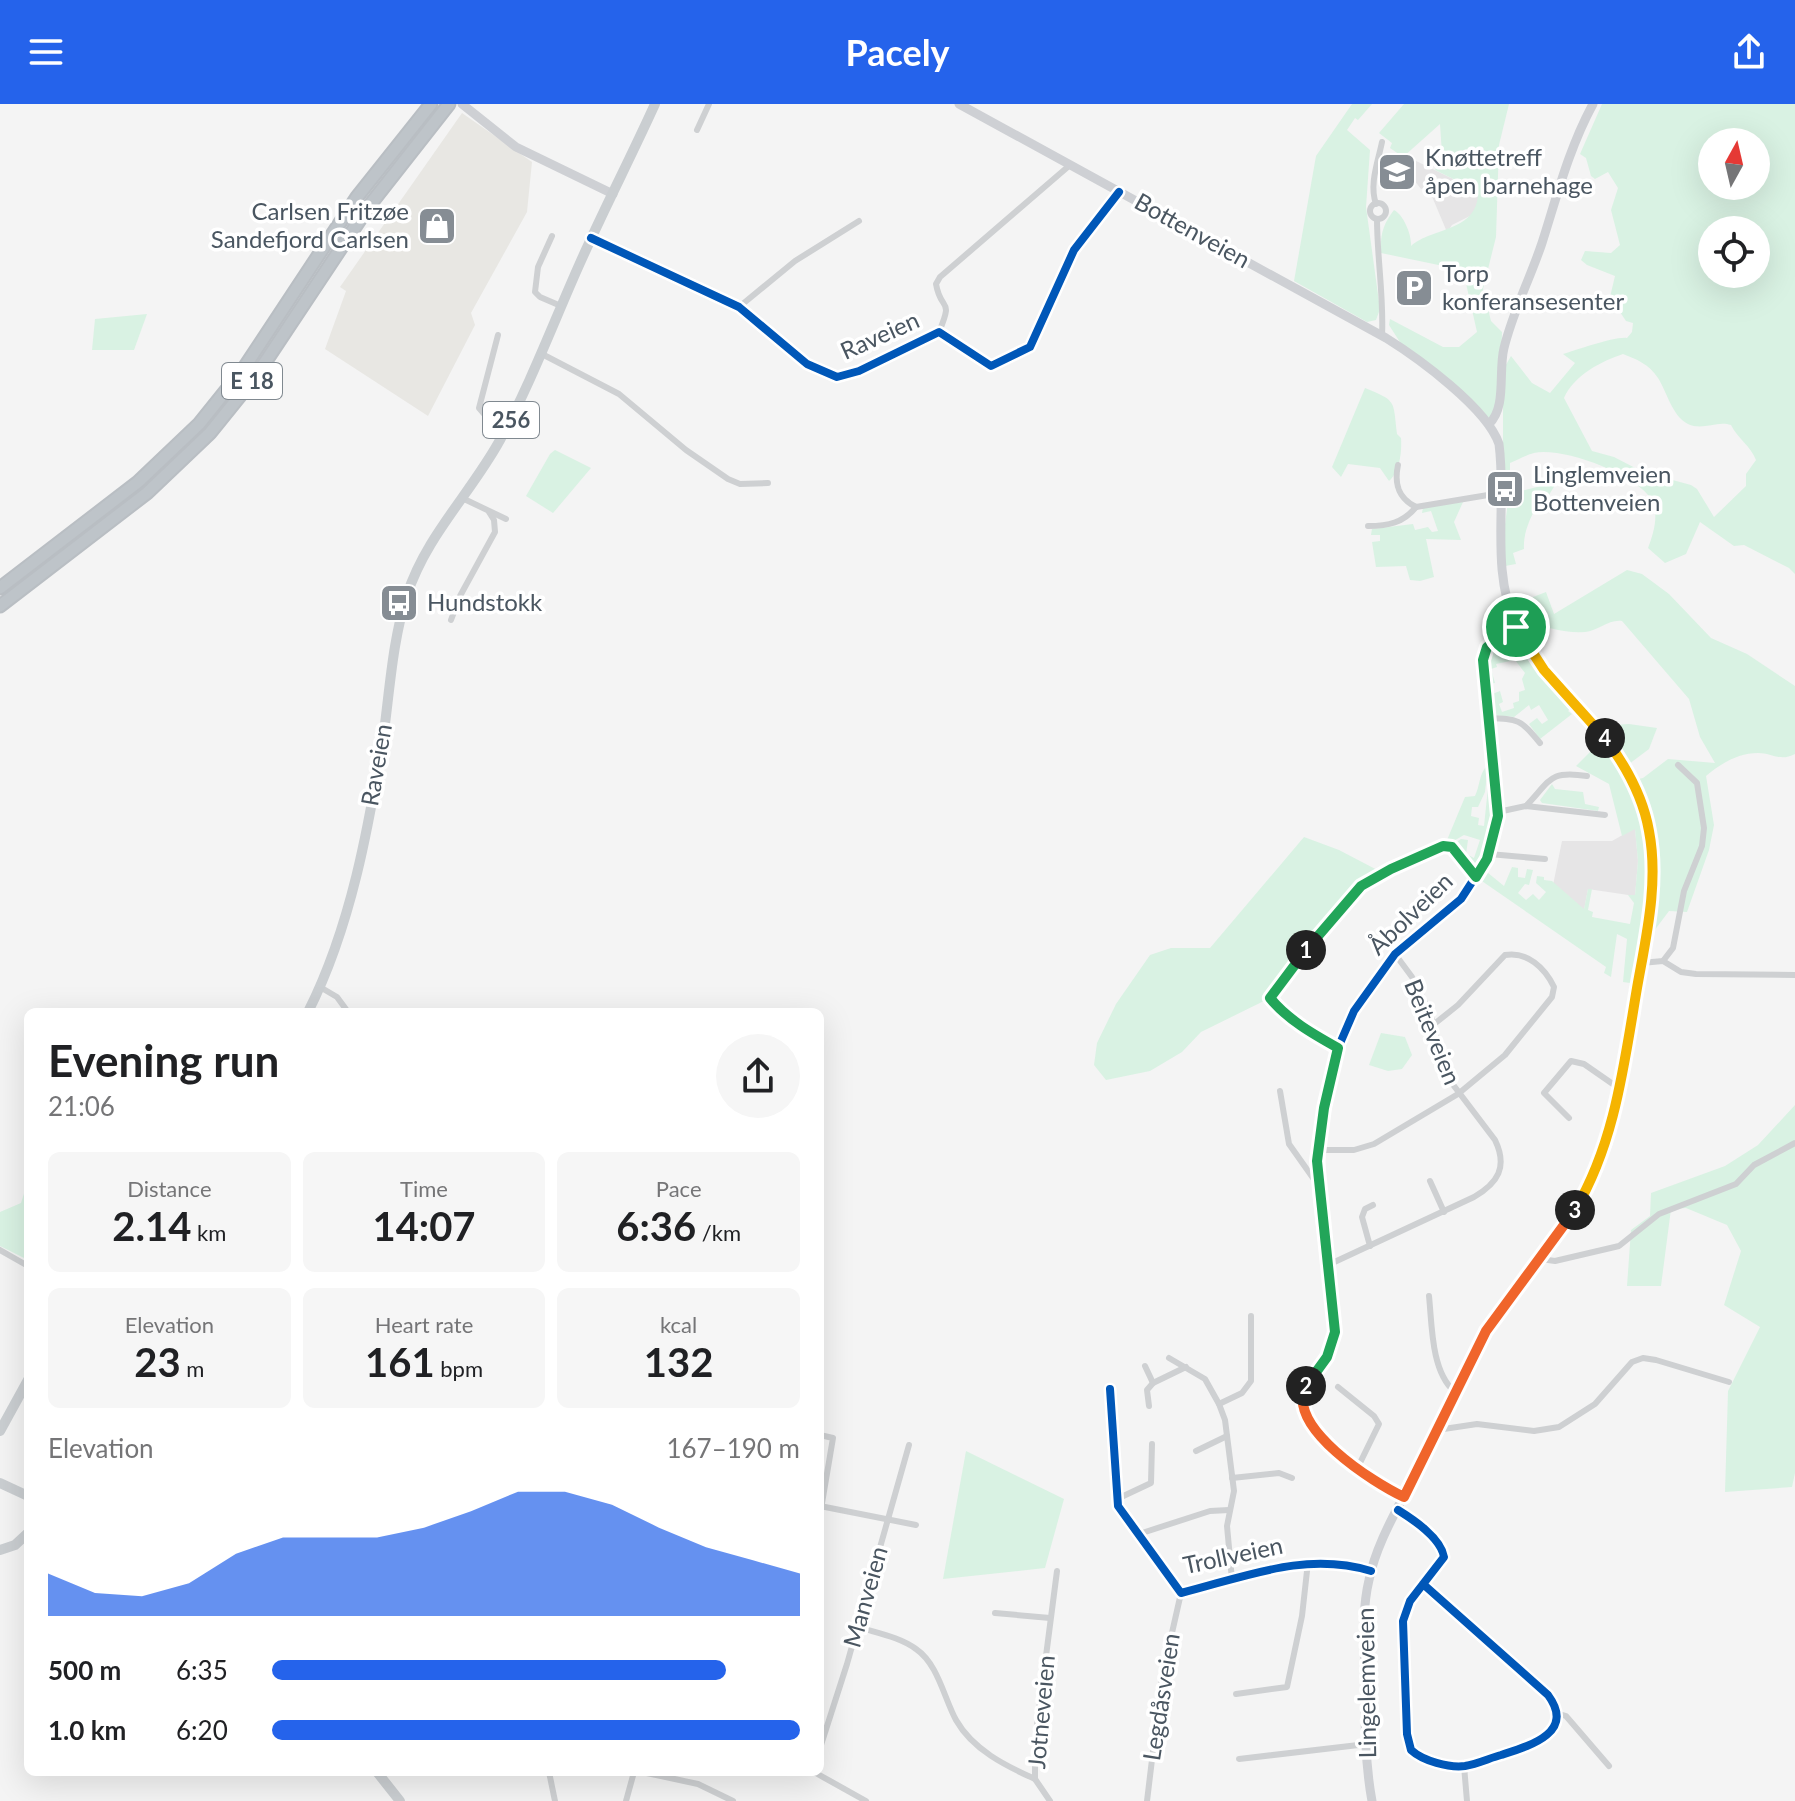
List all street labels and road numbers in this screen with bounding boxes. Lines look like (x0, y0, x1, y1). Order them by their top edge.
street label: Bottenveien (1130, 186, 1255, 273)
street label: Raveien (836, 304, 923, 365)
road number: E 18 (222, 363, 282, 399)
road number: 256 (483, 402, 539, 438)
street label: Raveien (354, 721, 397, 808)
street label: Åbolveien (1362, 866, 1458, 960)
street label: Beiteveien (1399, 974, 1468, 1088)
street label: Trollveien (1180, 1530, 1285, 1579)
street label: Manveien (836, 1543, 893, 1650)
street label: Lingelemveien (1350, 1607, 1381, 1759)
street label: Legdåsveien (1136, 1631, 1185, 1763)
street label: Jotneveien (1021, 1654, 1060, 1770)

